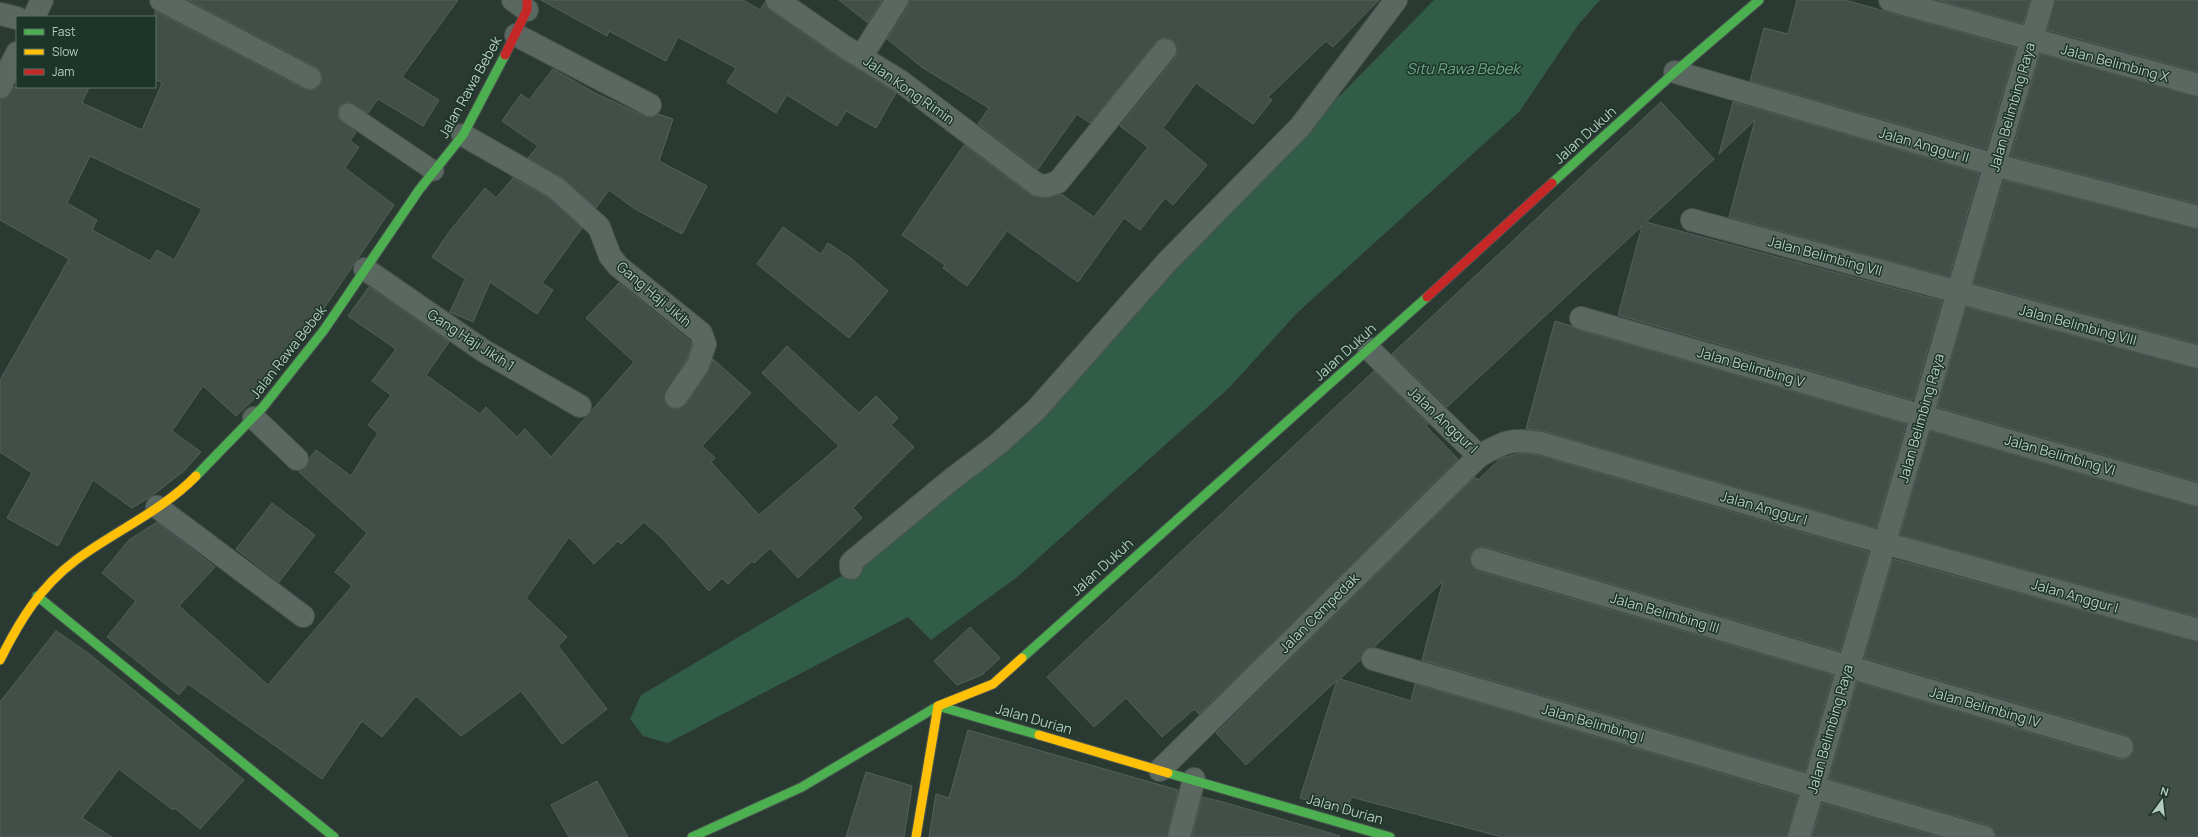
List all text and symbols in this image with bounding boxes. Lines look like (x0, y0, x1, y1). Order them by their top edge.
legend (16, 16, 156, 88)
text: Fast (52, 23, 76, 40)
street label: Jalan Rawa Bebek (434, 31, 506, 141)
street label: Jalan Belimbing X (2059, 39, 2172, 86)
street label: Jalan Belimbing Raya (1984, 40, 2039, 174)
text: Slow (52, 43, 78, 60)
street label: Jalan Kong Rimin (860, 51, 959, 128)
water label: Situ Rawa Bebek (1406, 58, 1522, 79)
text: Jam (52, 63, 74, 80)
street label: Jalan Dukuh (1549, 102, 1620, 168)
street label: Jalan Anggur II (1877, 123, 1971, 166)
street label: Jalan Belimbing VII (1766, 231, 1884, 280)
street label: Gang Haji Jikih (613, 257, 696, 331)
street label: Jalan Rawa Bebek (245, 300, 331, 402)
street label: Jalan Belimbing VIII (2017, 300, 2139, 349)
street label: Gang Haji Jikih 1 (424, 304, 519, 375)
street label: Jalan Dukuh (1309, 319, 1380, 385)
street label: Jalan Belimbing V (1695, 342, 1808, 391)
street label: Jalan Belimbing Raya (1893, 351, 1948, 485)
street label: Jalan Anggur I (1404, 382, 1483, 457)
street label: Jalan Belimbing VI (2003, 430, 2118, 479)
street label: Jalan Anggur I (1718, 486, 1810, 529)
street label: Jalan Dukuh (1066, 534, 1137, 600)
street label: Jalan Cempedak (1275, 568, 1364, 657)
street label: Jalan Anggur I (2029, 574, 2121, 617)
street label: Jalan Belimbing III (1609, 588, 1722, 637)
street label: Jalan Belimbing Raya (1802, 662, 1857, 796)
street label: Jalan Belimbing IV (1928, 682, 2043, 732)
street label: Jalan Durian (994, 699, 1075, 738)
street label: Jalan Belimbing I (1540, 699, 1647, 746)
north arrow (2142, 781, 2182, 821)
text: N (2159, 783, 2171, 799)
street label: Jalan Durian (1305, 789, 1386, 828)

